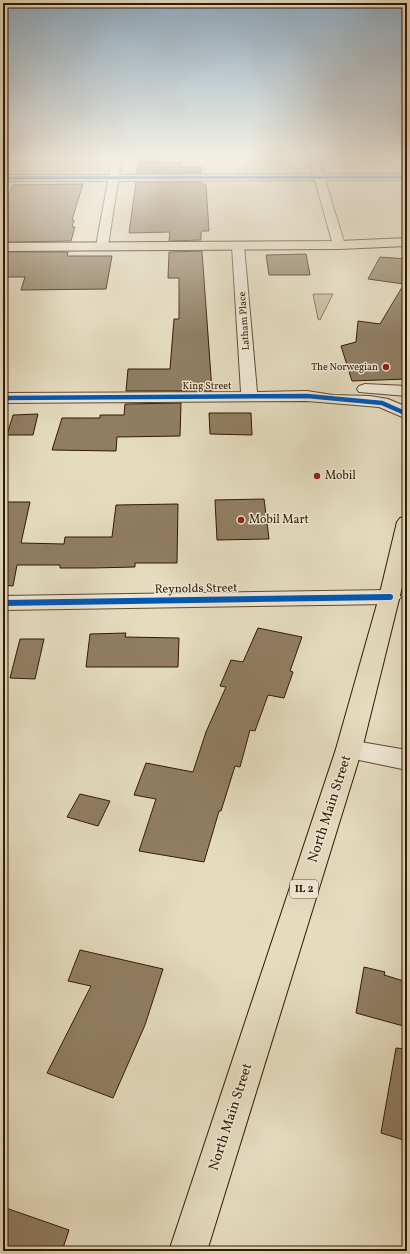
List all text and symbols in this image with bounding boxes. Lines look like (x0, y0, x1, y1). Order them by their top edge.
street label: Latham Place (235, 291, 253, 351)
place label: The Norwegian (311, 360, 378, 374)
marker: The Norwegian (381, 362, 391, 372)
street label: King Street (182, 379, 232, 393)
place label: Mobil (325, 468, 356, 484)
marker: Mobil (312, 471, 322, 481)
place label: Mobil Mart (249, 512, 309, 528)
marker: Mobil Mart (236, 515, 246, 525)
street label: Reynolds Street (154, 580, 238, 598)
street label: North Main Street (304, 753, 356, 865)
road number: IL 2 (290, 880, 318, 898)
street label: North Main Street (205, 1061, 257, 1173)

